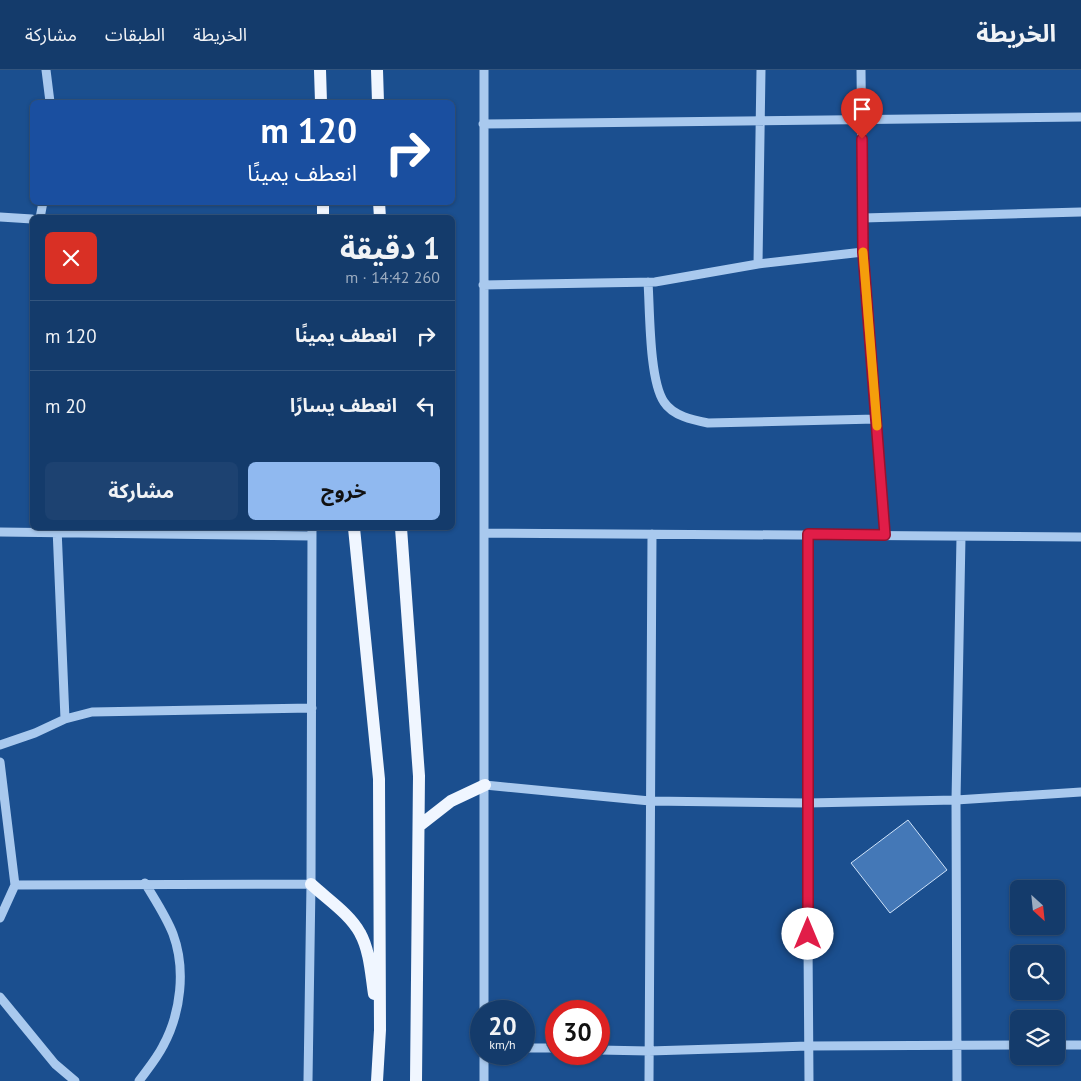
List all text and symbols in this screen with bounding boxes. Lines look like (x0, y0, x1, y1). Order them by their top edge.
text: الخريطة (976, 18, 1056, 49)
text: مشاركة (25, 23, 77, 46)
text: الطبقات (105, 23, 165, 46)
text: الخريطة (193, 23, 247, 46)
pin (841, 88, 883, 139)
icon: arrive (848, 95, 876, 123)
text: 120 m (260, 107, 357, 153)
icon: right (375, 120, 440, 185)
text: انعطف يمينًا (247, 159, 357, 187)
text: 1 دقيقة (340, 228, 440, 267)
button: close (45, 232, 97, 284)
text: 260 m · 14:42 (345, 267, 440, 287)
icon: right (412, 322, 440, 350)
text: انعطف يمينًا (295, 323, 397, 347)
text: 120 m (45, 324, 97, 348)
icon: left (412, 392, 440, 420)
text: انعطف يسارًا (290, 393, 397, 417)
text: 20 m (45, 394, 86, 418)
button: مشاركة (45, 462, 238, 520)
button: خروج (248, 462, 440, 520)
north arrow (1010, 880, 1065, 935)
map controls (1010, 880, 1065, 1065)
position arrow (781, 907, 833, 959)
button: search (1010, 945, 1065, 1000)
speed limit sign: 30 (545, 1000, 610, 1065)
text: 20 (488, 1010, 517, 1042)
button: layers (1010, 1010, 1065, 1065)
text: km/h (489, 1037, 516, 1052)

